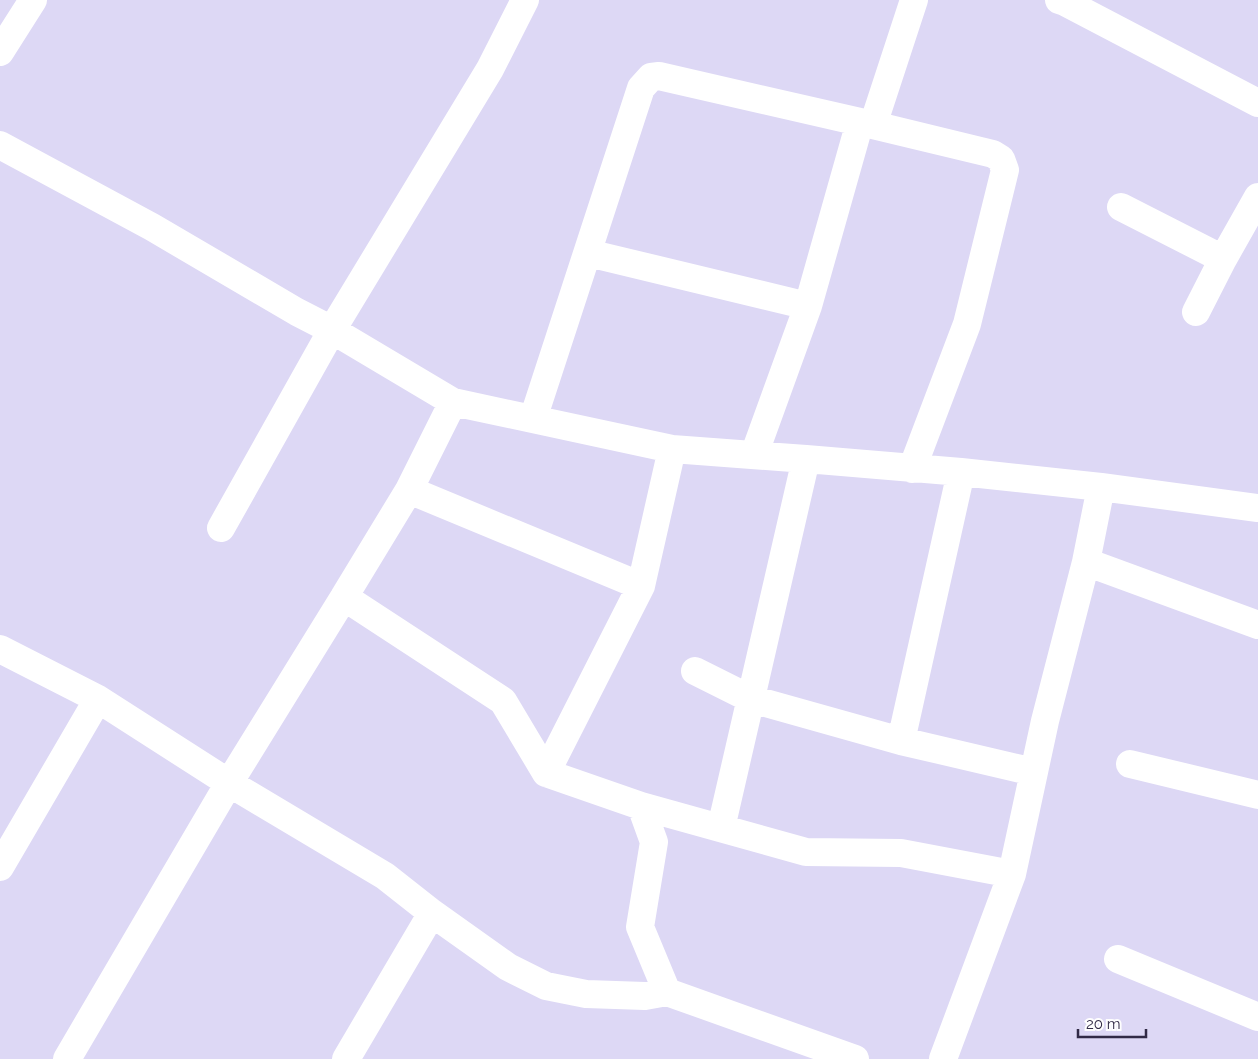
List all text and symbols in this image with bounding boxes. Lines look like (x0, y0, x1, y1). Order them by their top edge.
scale bar (1078, 1006, 1146, 1038)
text: 20 m (1086, 1015, 1121, 1033)

